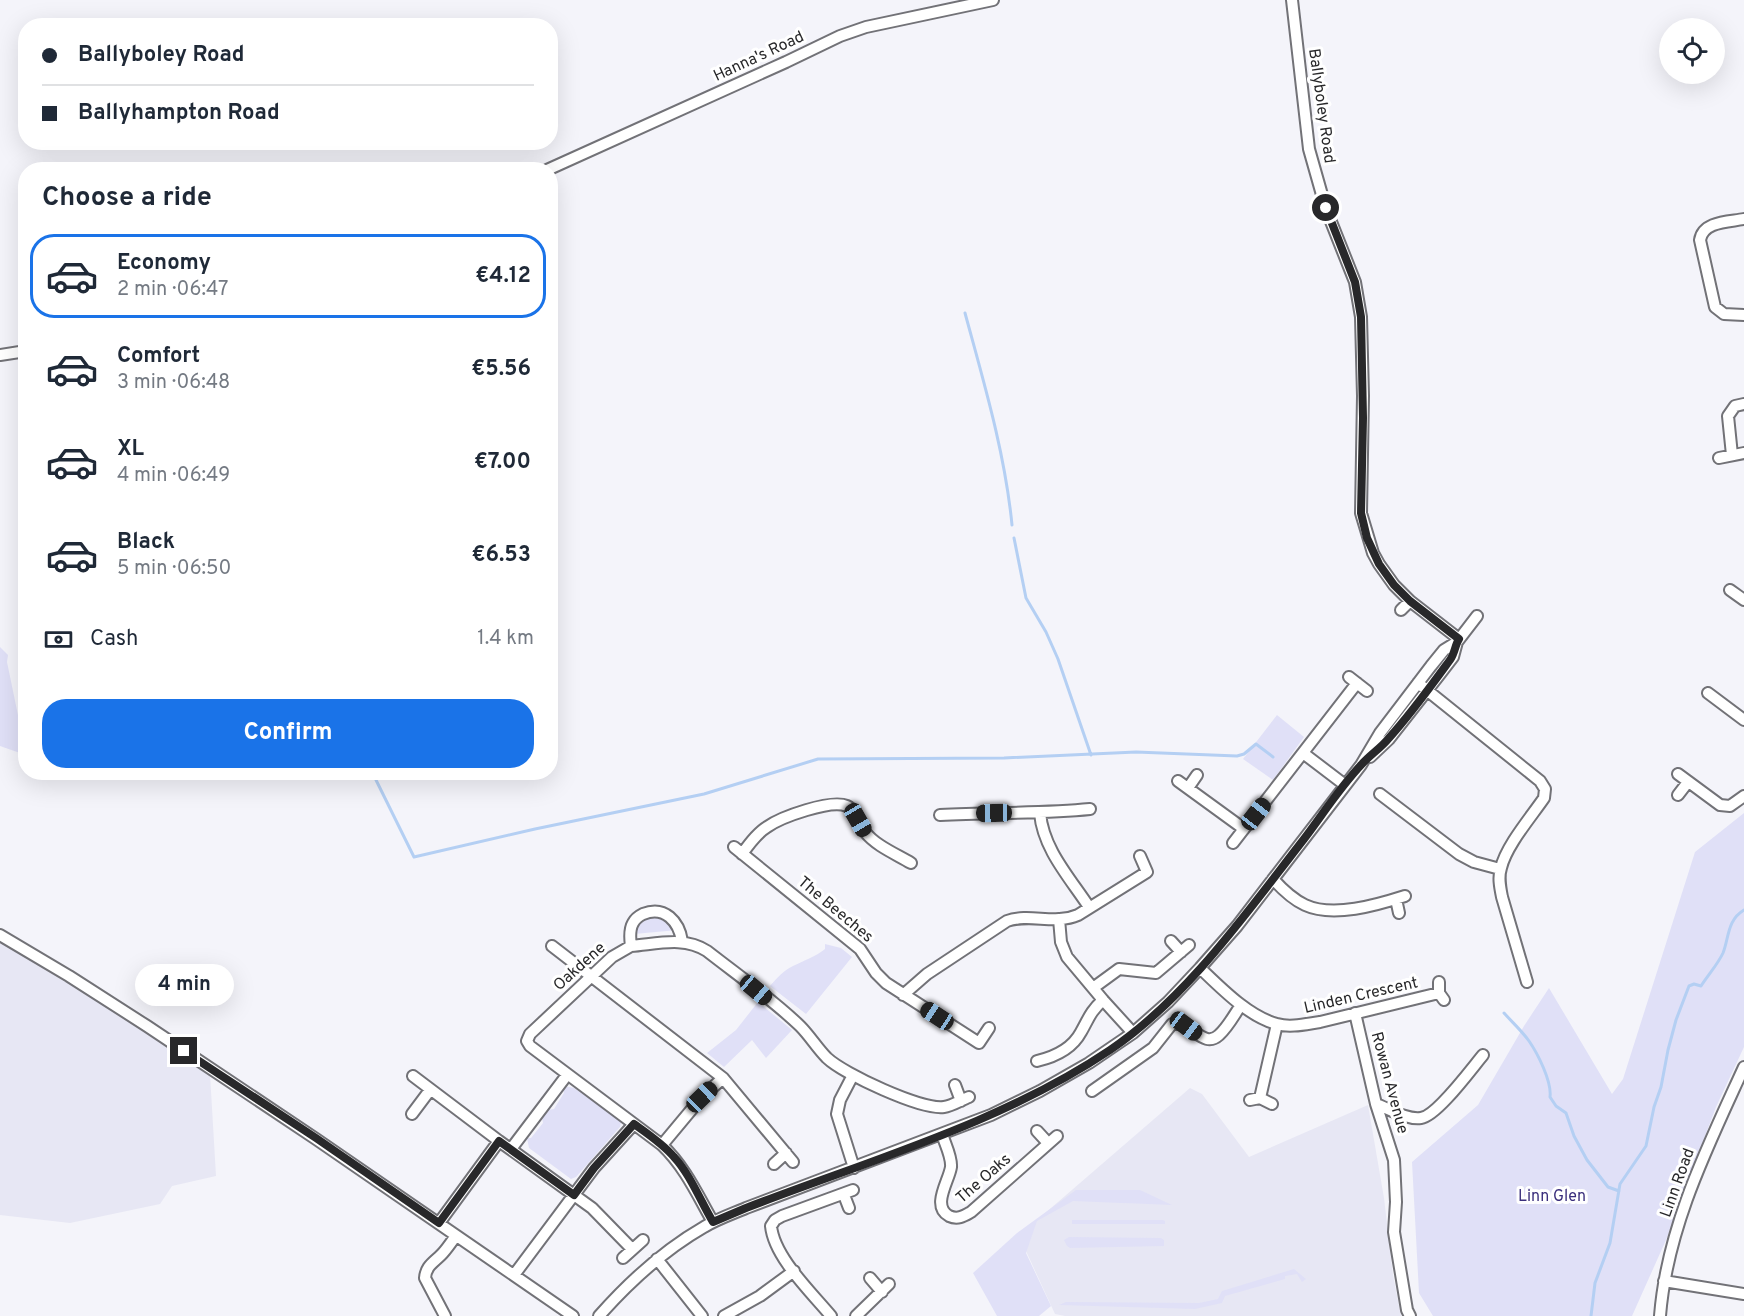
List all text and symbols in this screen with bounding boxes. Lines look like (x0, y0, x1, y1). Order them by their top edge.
map controls (1659, 18, 1725, 84)
button: locate (1659, 18, 1725, 84)
street label: Hanna's Road (710, 27, 808, 87)
text: Ballyboley Road (78, 42, 245, 69)
street label: Ballyboley Road (1303, 47, 1339, 165)
text: Ballyhampton Road (78, 100, 280, 127)
text: Choose a ride (42, 181, 212, 215)
route start (1312, 194, 1339, 221)
icon: car (45, 249, 99, 303)
text: Economy (117, 250, 211, 277)
text: €4.12 (475, 263, 531, 290)
text: 2 min · 06:47 (117, 277, 229, 303)
icon: car (45, 342, 99, 396)
text: Comfort (117, 343, 200, 370)
text: €5.56 (471, 356, 531, 383)
text: 3 min · 06:48 (117, 370, 230, 396)
icon: car (45, 435, 99, 489)
text: XL (117, 436, 144, 463)
text: €7.00 (474, 449, 531, 476)
text: 4 min · 06:49 (117, 463, 230, 489)
icon: car (45, 528, 99, 582)
text: Black (117, 529, 175, 556)
text: €6.53 (472, 542, 531, 569)
text: 5 min · 06:50 (117, 556, 231, 582)
icon: cash (42, 623, 75, 656)
text: Cash (90, 626, 139, 653)
text: 1.4 km (477, 626, 534, 652)
button: Confirm (42, 699, 534, 768)
car (1238, 794, 1274, 834)
car (841, 800, 875, 840)
car (976, 804, 1012, 822)
street label: The Beeches (793, 873, 877, 947)
street label: Oakdene (550, 938, 610, 996)
callout: 4 min (134, 964, 234, 1006)
text: 4 min (158, 972, 211, 998)
car (736, 972, 776, 1008)
street label: Linden Crescent (1302, 973, 1420, 1019)
car (917, 999, 957, 1033)
car (1166, 1008, 1206, 1044)
street label: Rowan Avenue (1366, 1030, 1412, 1136)
route end (170, 1037, 197, 1064)
car (683, 1078, 721, 1116)
street label: Linn Road (1656, 1146, 1700, 1220)
street label: The Oaks (952, 1150, 1016, 1208)
park label: Linn Glen (1518, 1187, 1586, 1207)

